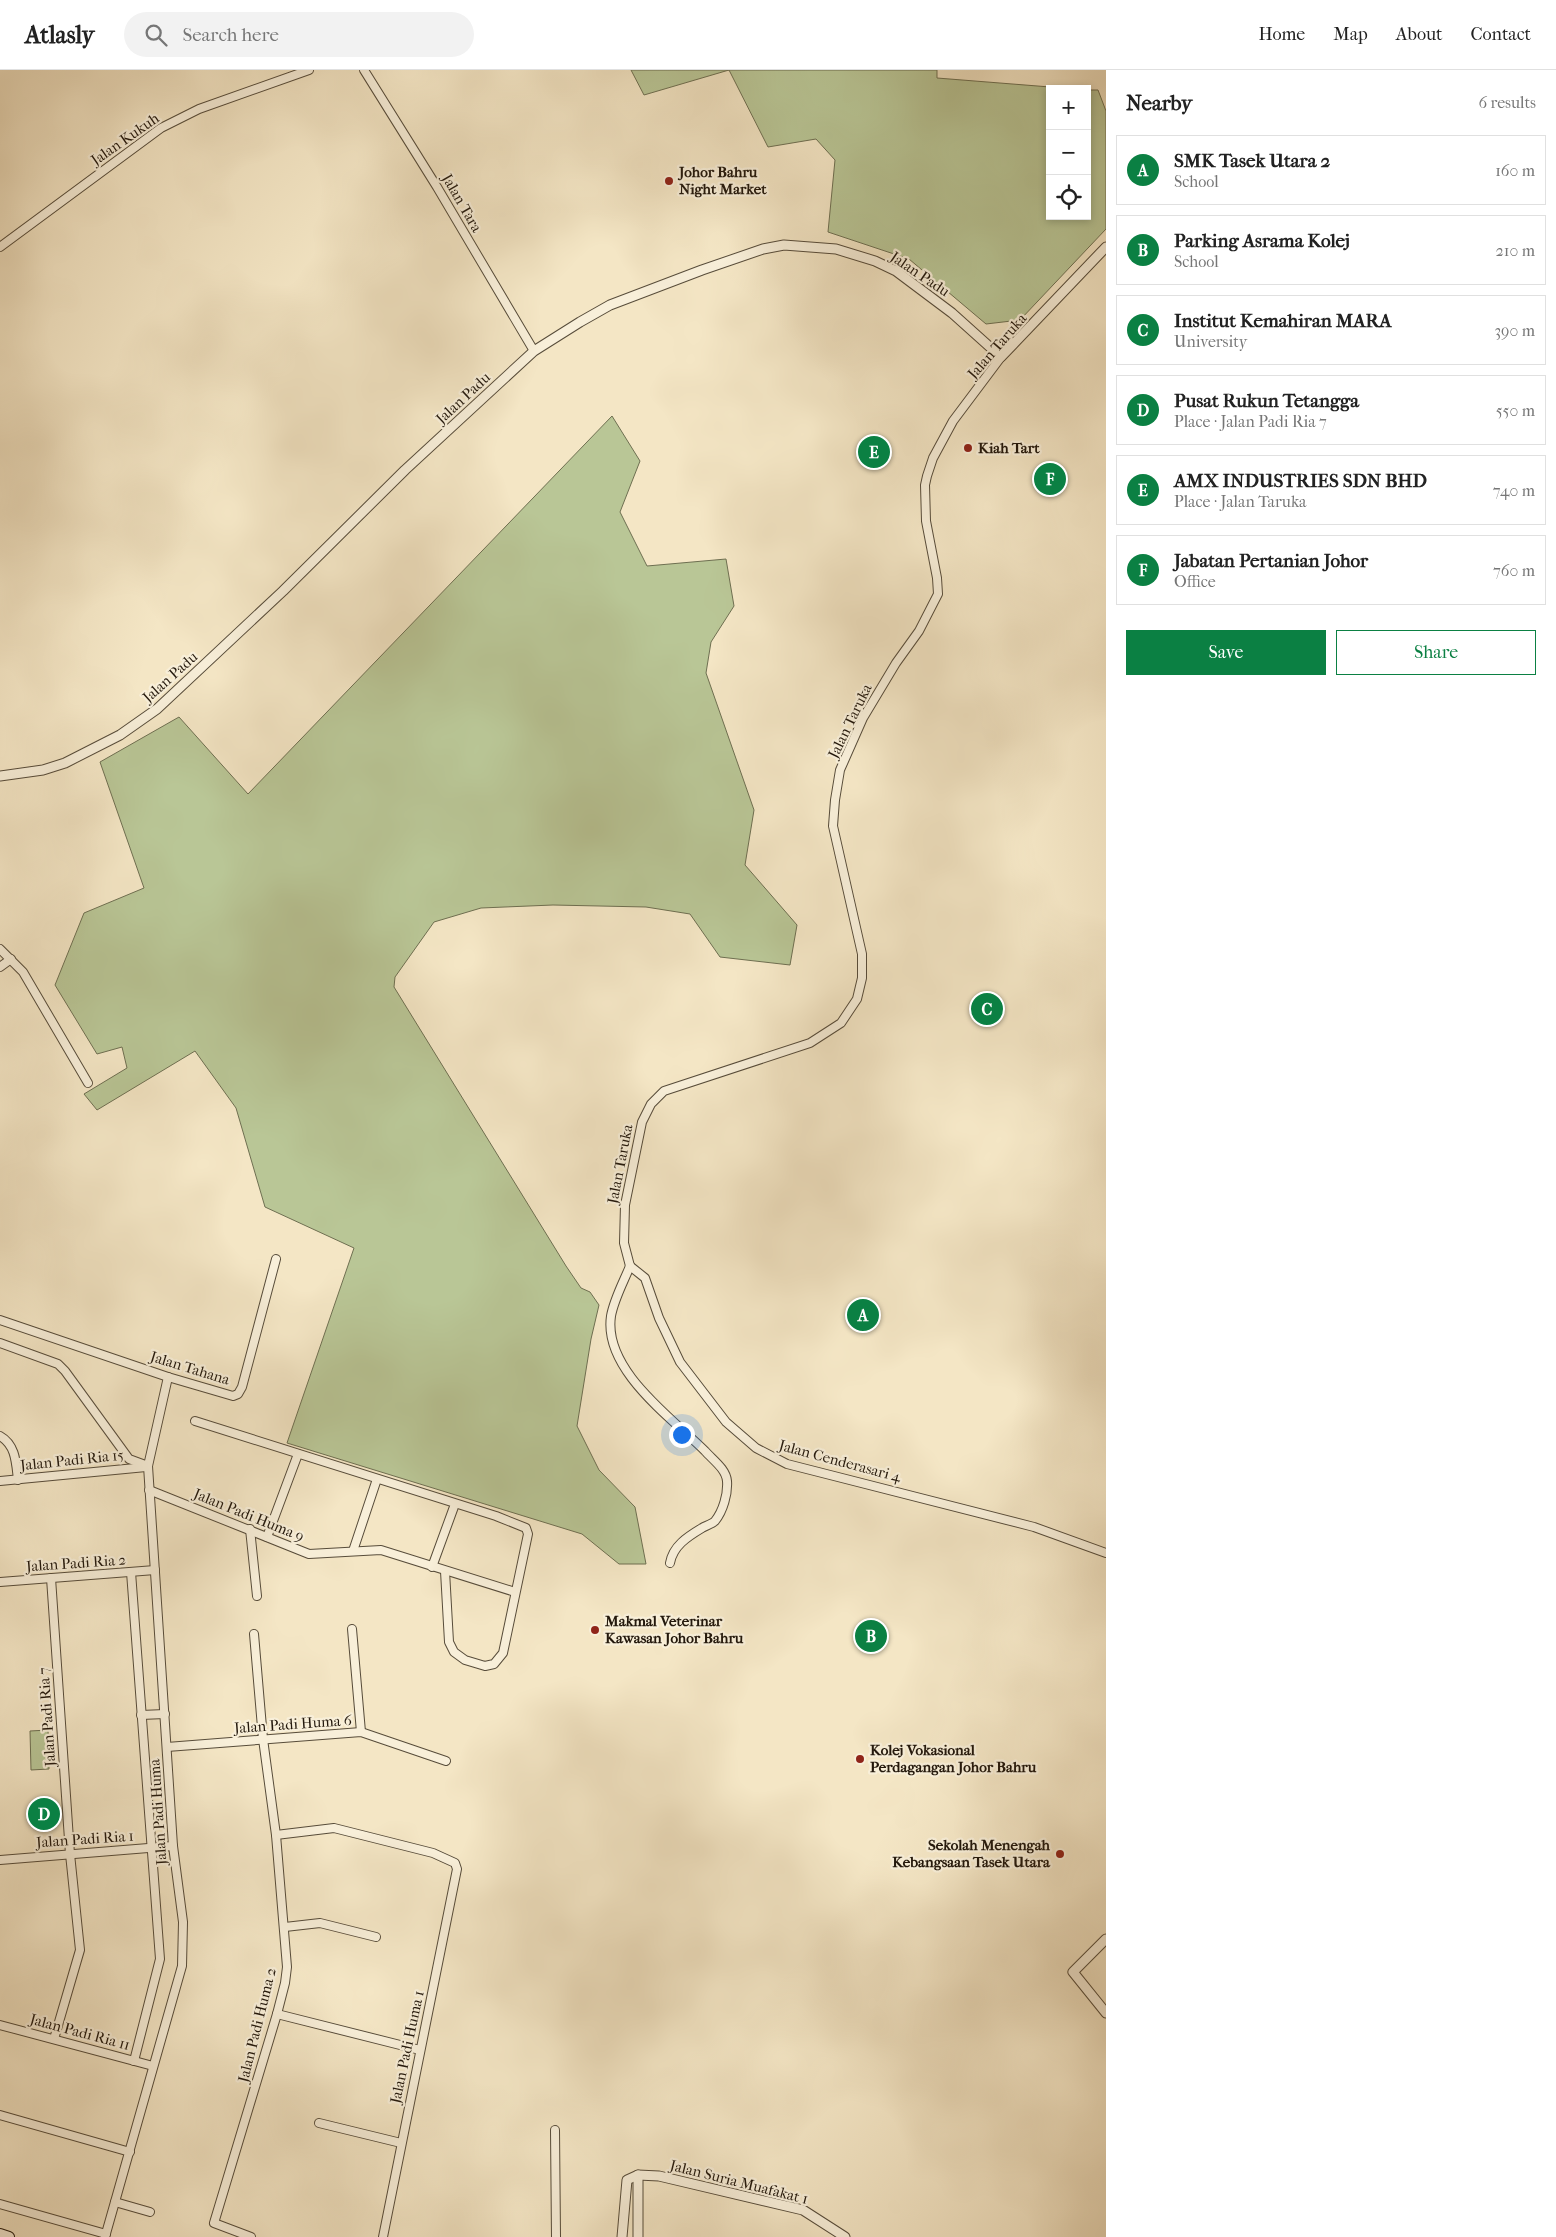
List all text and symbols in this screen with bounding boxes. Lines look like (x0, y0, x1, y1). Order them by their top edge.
search box (124, 12, 474, 57)
text: Atlasly (25, 21, 94, 49)
icon: search (142, 21, 170, 49)
text: Search here (182, 24, 279, 46)
text: Home (1258, 24, 1305, 45)
text: Map (1333, 24, 1368, 45)
text: About (1396, 24, 1442, 45)
text: Contact (1470, 24, 1531, 45)
map controls (1046, 85, 1091, 220)
button: + (1046, 85, 1091, 130)
text: Nearby (1126, 91, 1192, 115)
text: 6 results (1478, 93, 1536, 112)
street label: Jalan Kukuh (87, 109, 163, 170)
button: − (1046, 130, 1091, 175)
text: SMK Tasek Utara 2 (1174, 150, 1330, 172)
text: A (1138, 161, 1148, 180)
text: 160 m (1495, 161, 1535, 180)
place label: Johor Bahru Night Market (677, 163, 767, 198)
street label: Jalan Tara (438, 170, 486, 236)
text: School (1174, 172, 1219, 191)
marker: Johor Bahru Night Market (663, 175, 675, 187)
button: locate (1046, 175, 1091, 220)
text: Parking Asrama Kolej (1174, 230, 1350, 252)
text: B (1138, 241, 1148, 260)
text: 210 m (1496, 241, 1535, 260)
street label: Jalan Padu (886, 247, 954, 301)
text: School (1174, 252, 1219, 271)
street label: Jalan Taruka (963, 309, 1031, 383)
text: Institut Kemahiran MARA (1174, 310, 1392, 332)
text: C (1138, 321, 1148, 340)
text: 390 m (1494, 321, 1535, 340)
text: University (1174, 332, 1247, 351)
street label: Jalan Padu (431, 368, 494, 428)
text: Pusat Rukun Tetangga (1174, 390, 1359, 412)
text: D (1137, 401, 1149, 420)
text: 550 m (1496, 401, 1535, 420)
text: Place · Jalan Padi Ria 7 (1174, 412, 1327, 431)
pin: E (858, 433, 890, 471)
place label: Kiah Tart (978, 439, 1040, 457)
marker: Kiah Tart (962, 442, 974, 454)
pin: F (1034, 460, 1066, 498)
text: AMX INDUSTRIES SDN BHD (1174, 470, 1427, 492)
text: E (1138, 481, 1148, 500)
text: 740 m (1493, 481, 1535, 500)
text: Place · Jalan Taruka (1174, 492, 1307, 511)
text: Jabatan Pertanian Johor (1174, 550, 1368, 572)
text: F (1139, 561, 1147, 580)
text: 760 m (1493, 561, 1535, 580)
text: Office (1174, 572, 1216, 591)
button: Save (1126, 630, 1326, 675)
button: Share (1336, 630, 1536, 675)
street label: Jalan Padu (138, 647, 202, 707)
street label: Jalan Taruka (824, 680, 876, 762)
pin: C (971, 990, 1003, 1028)
street label: Jalan Taruka (603, 1122, 637, 1206)
pin: A (847, 1296, 879, 1334)
street label: Jalan Tahana (147, 1347, 233, 1389)
your location (669, 1422, 695, 1448)
street label: Jalan Cenderasari 4 (776, 1436, 904, 1486)
street label: Jalan Padi Ria 15 (18, 1446, 125, 1474)
street label: Jalan Padi Huma 9 (190, 1484, 307, 1545)
street label: Jalan Padi Ria 2 (24, 1551, 127, 1576)
place label: Makmal Veterinar Kawasan Johor Bahru (604, 1612, 744, 1647)
pin: B (855, 1617, 887, 1655)
marker: Makmal Veterinar Kawasan Johor Bahru (589, 1624, 601, 1636)
street label: Jalan Padi Ria 7 (35, 1667, 60, 1768)
street label: Jalan Padi Huma 6 (233, 1711, 353, 1737)
place label: Kolej Vokasional Perdagangan Johor Bahru (870, 1741, 1037, 1776)
marker: Kolej Vokasional Perdagangan Johor Bahru (854, 1753, 866, 1765)
street label: Jalan Padi Huma (145, 1757, 171, 1867)
pin: D (28, 1795, 60, 1833)
street label: Jalan Padi Ria 1 (35, 1827, 134, 1851)
place label: Sekolah Menengah Kebangsaan Tasek Utara (892, 1836, 1051, 1871)
marker: Sekolah Menengah Kebangsaan Tasek Utara (1054, 1848, 1066, 1860)
street label: Jalan Padi Huma 2 (234, 1966, 280, 2085)
street label: Jalan Padi Huma 1 (386, 1989, 428, 2106)
street label: Jalan Padi Ria 11 (27, 2010, 132, 2054)
street label: Jalan Suria Muafakat 1 (667, 2156, 810, 2208)

